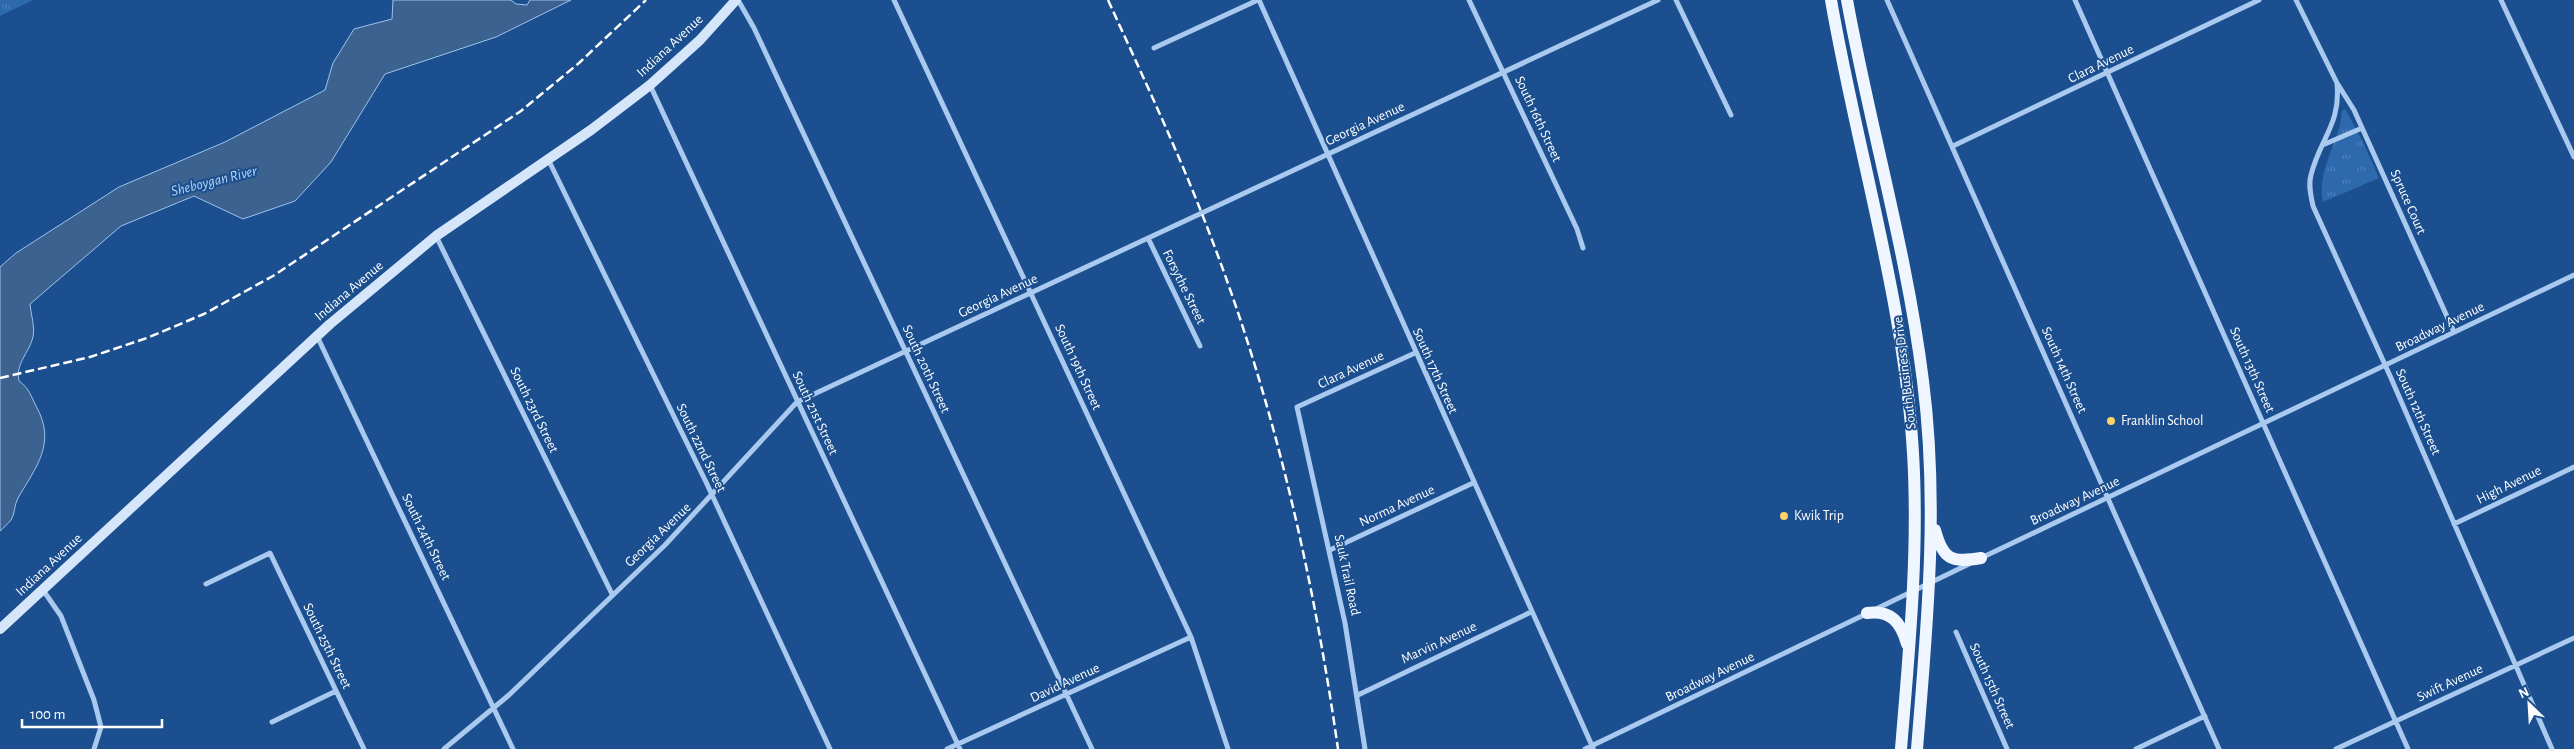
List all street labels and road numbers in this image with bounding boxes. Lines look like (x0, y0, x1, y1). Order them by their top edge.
street label: Indiana Avenue (634, 12, 706, 80)
street label: Clara Avenue (2066, 42, 2136, 86)
street label: South 16th Street (1512, 74, 1564, 164)
street label: Georgia Avenue (1323, 100, 1407, 148)
street label: Spruce Court (2388, 168, 2429, 237)
street label: Forsythe Street (1160, 247, 1208, 327)
street label: Indiana Avenue (312, 258, 386, 324)
street label: Georgia Avenue (956, 272, 1040, 320)
street label: Broadway Avenue (2393, 299, 2487, 355)
street label: South Business Drive (1891, 316, 1919, 430)
street label: South 19th Street (1052, 322, 1104, 412)
street label: South 20th Street (900, 323, 953, 416)
street label: South 14th Street (2039, 325, 2090, 416)
street label: South 13th Street (2227, 325, 2277, 415)
street label: South 17th Street (1410, 326, 1460, 416)
street label: Clara Avenue (1316, 349, 1386, 391)
street label: South 23rd Street (507, 365, 561, 456)
street label: South 12th Street (2393, 367, 2443, 458)
street label: South 21st Street (790, 369, 841, 457)
street label: South 22nd Street (673, 401, 729, 495)
street label: High Avenue (2474, 463, 2544, 507)
street label: Broadway Avenue (2028, 474, 2122, 528)
street label: Norma Avenue (1357, 482, 1437, 530)
street label: South 24th Street (399, 491, 453, 583)
street label: Georgia Avenue (622, 500, 694, 570)
street label: Indiana Avenue (13, 531, 85, 599)
street label: Sauk Trail Road (1332, 533, 1362, 617)
street label: South 25th Street (300, 601, 354, 692)
street label: Marvin Avenue (1399, 619, 1479, 667)
street label: South 15th Street (1967, 641, 2017, 731)
street label: Broadway Avenue (1663, 649, 1757, 705)
street label: David Avenue (1028, 661, 1102, 705)
street label: Swift Avenue (2415, 662, 2485, 704)

